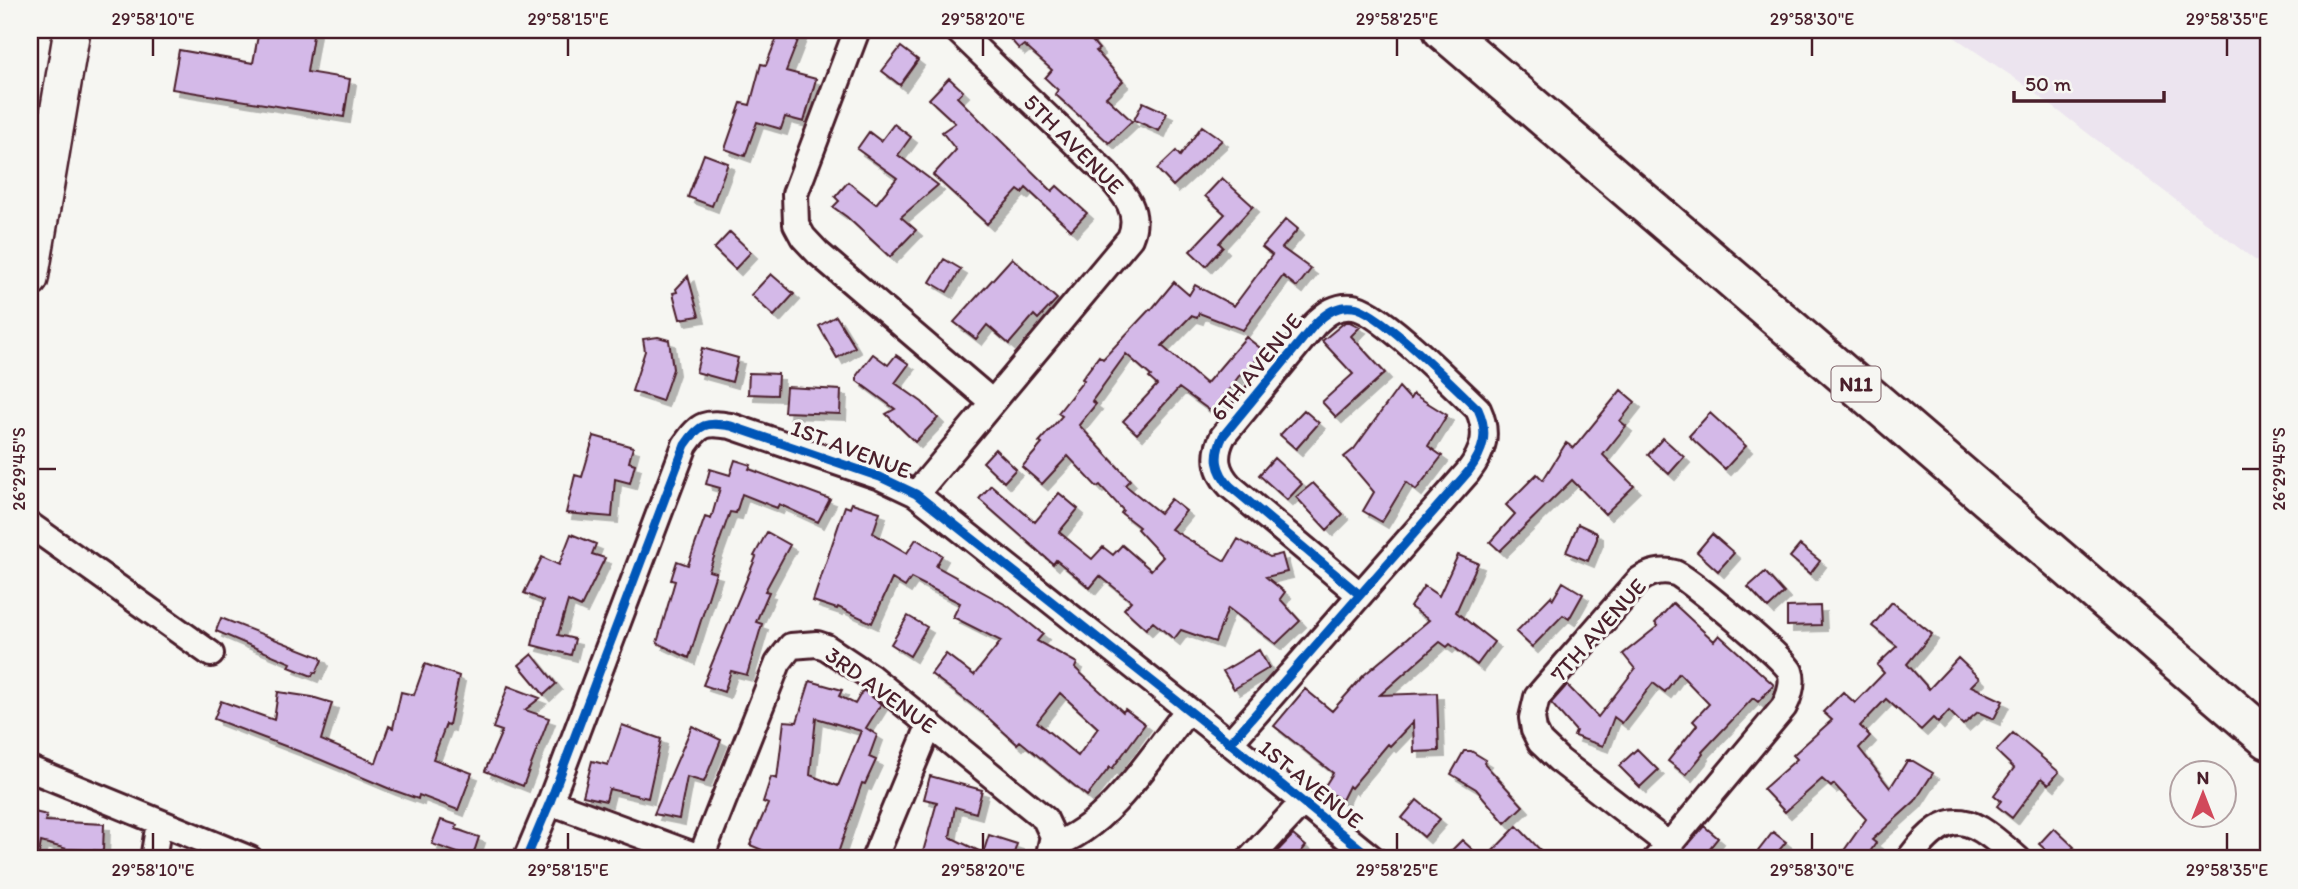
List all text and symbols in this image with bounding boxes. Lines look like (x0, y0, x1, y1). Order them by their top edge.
text: 29°58'10"E (112, 8, 194, 30)
text: 29°58'15"E (527, 8, 609, 30)
text: 29°58'20"E (941, 8, 1025, 30)
text: 29°58'25"E (1356, 8, 1438, 30)
text: 29°58'30"E (1770, 8, 1854, 30)
text: 29°58'35"E (2186, 8, 2268, 30)
scale bar (2014, 60, 2165, 104)
text: 50 m (2025, 71, 2072, 96)
street label: 5TH AVENUE (1018, 88, 1130, 200)
street label: 6TH AVENUE (1204, 307, 1308, 427)
road number: N11 (1832, 366, 1881, 402)
street label: 1ST AVENUE (787, 413, 915, 485)
text: 26°29'45"S (8, 427, 30, 511)
text: 26°29'45"S (2268, 427, 2290, 511)
street label: 7TH AVENUE (1544, 572, 1652, 688)
street label: 3RD AVENUE (820, 640, 942, 740)
street label: 1ST AVENUE (1253, 733, 1369, 835)
north arrow (2168, 760, 2238, 830)
text: N (2197, 766, 2209, 789)
text: 29°58'10"E (112, 859, 194, 881)
text: 29°58'15"E (527, 859, 609, 881)
text: 29°58'20"E (941, 859, 1025, 881)
text: 29°58'25"E (1356, 859, 1438, 881)
text: 29°58'30"E (1770, 859, 1854, 881)
text: 29°58'35"E (2186, 859, 2268, 881)

